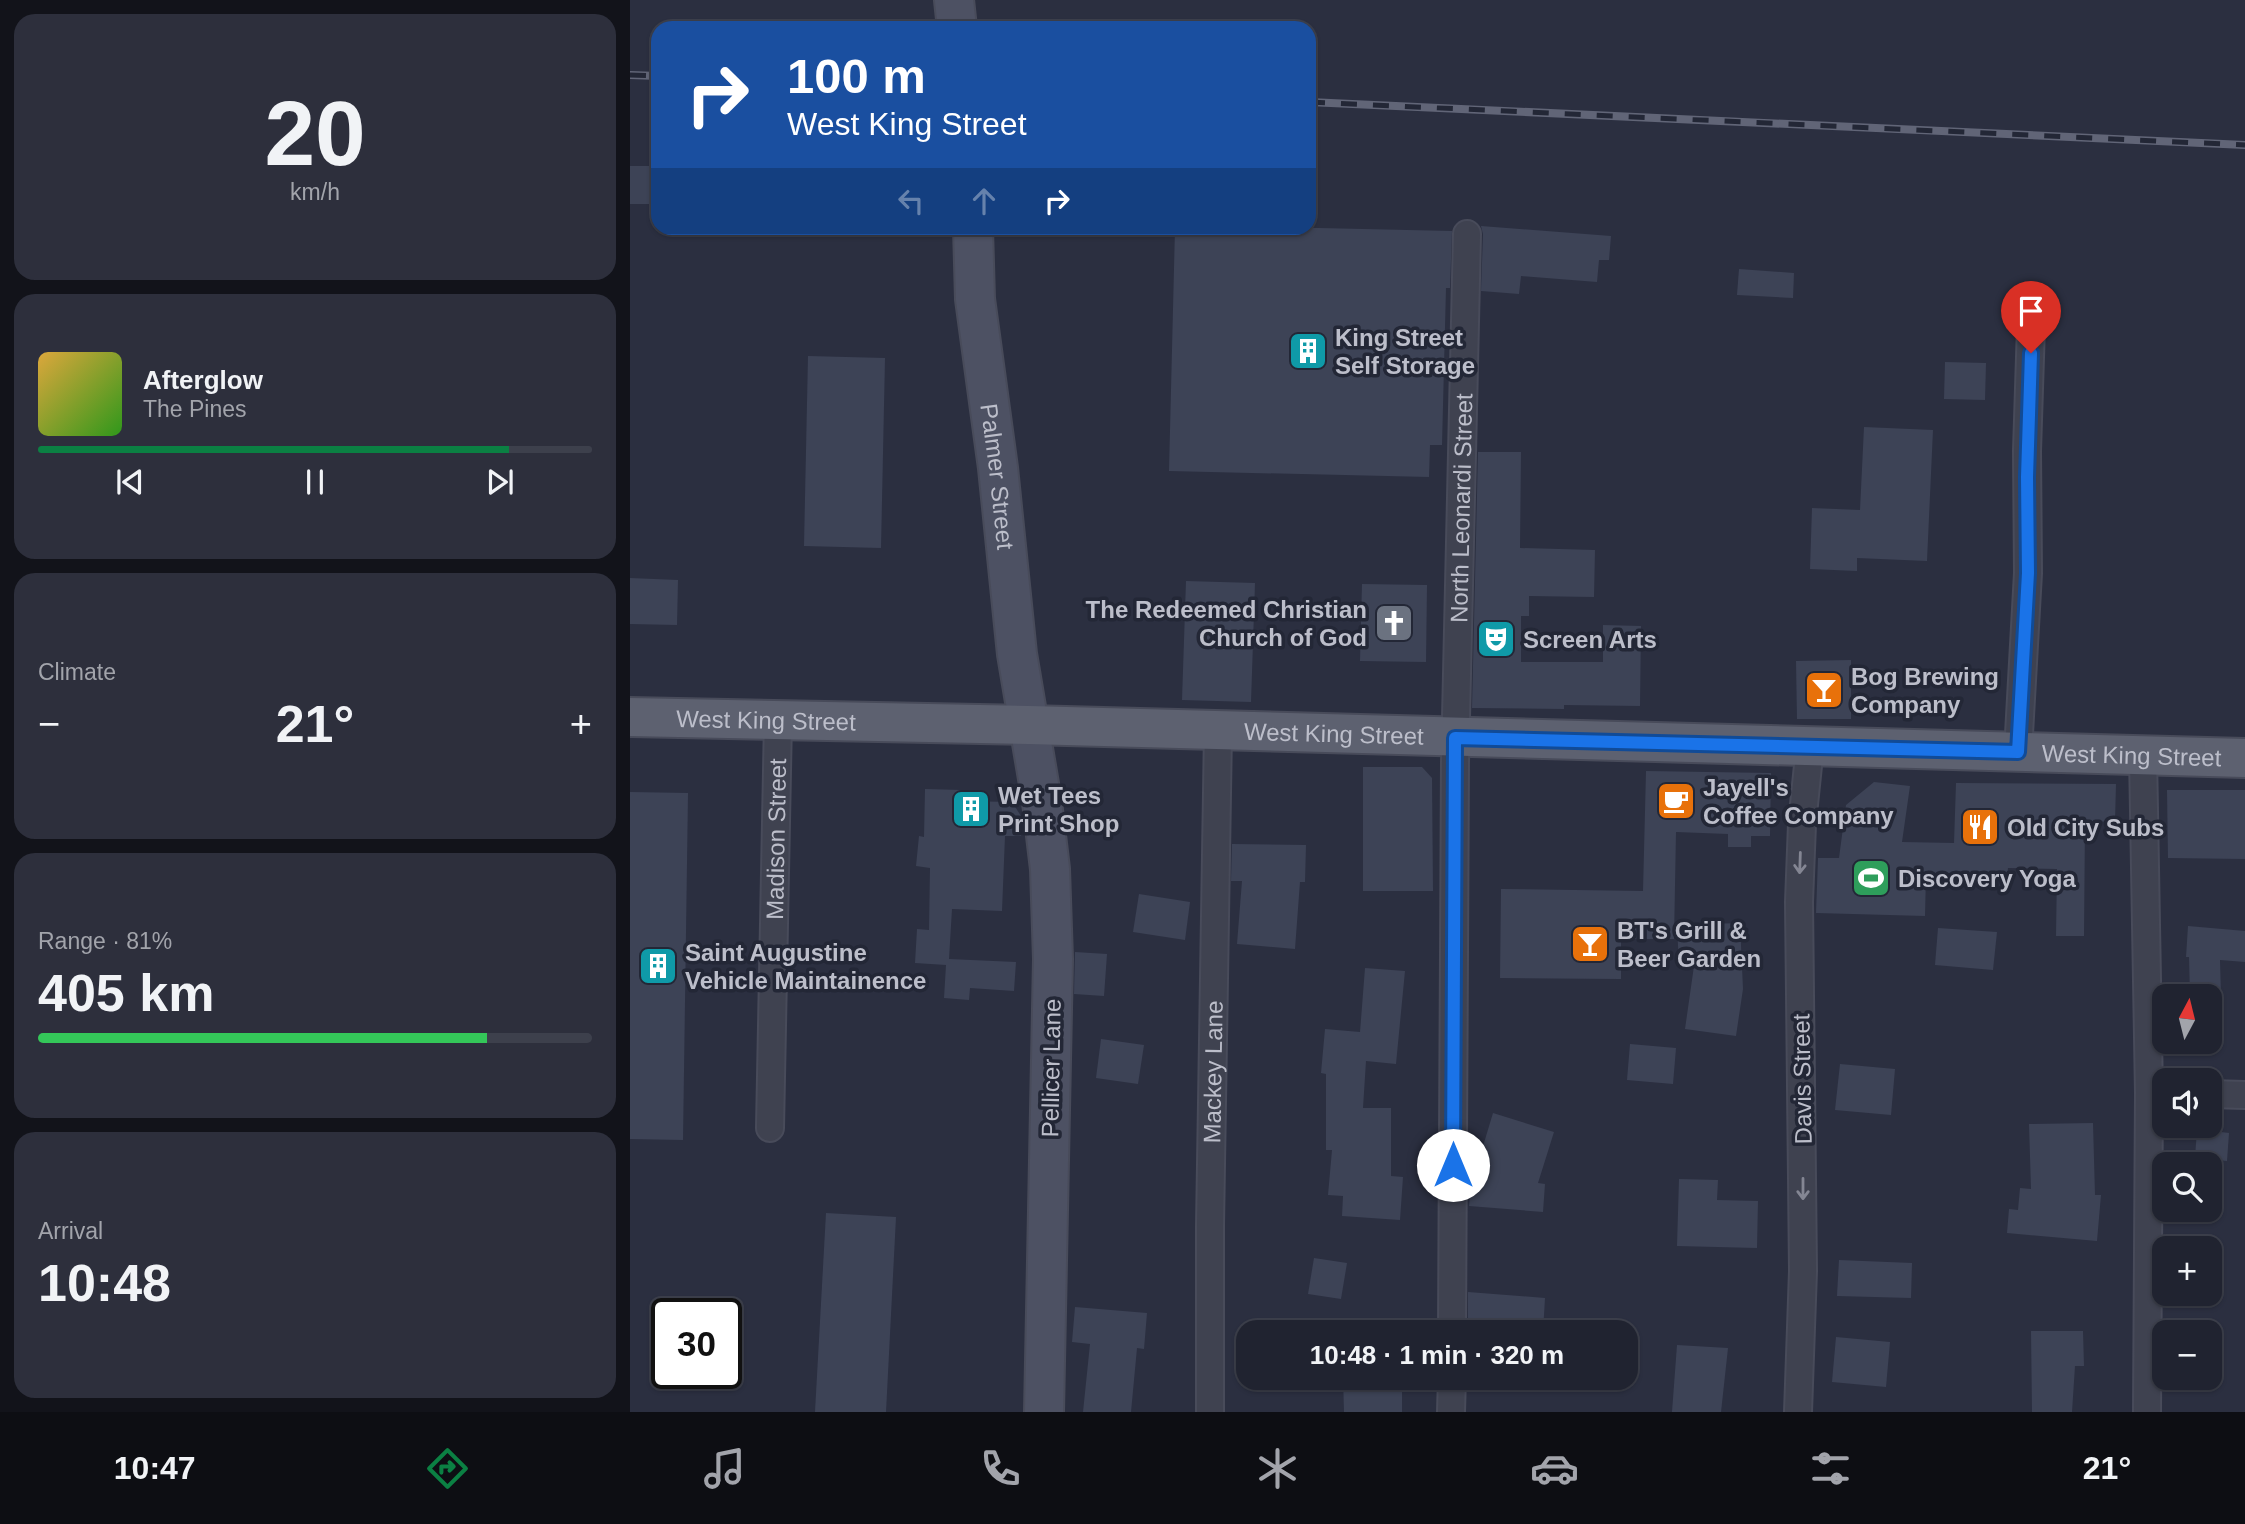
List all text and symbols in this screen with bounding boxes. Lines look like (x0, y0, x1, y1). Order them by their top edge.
icon: right (672, 49, 763, 140)
text: 100 m (787, 49, 926, 103)
text: 20 (264, 83, 366, 184)
text: West King Street (787, 106, 1027, 142)
text: km/h (290, 179, 340, 205)
icon: left (892, 182, 930, 220)
icon: ahead (965, 182, 1003, 220)
icon: right (1038, 182, 1076, 220)
pin (2001, 281, 2061, 353)
icon: arrive (2012, 292, 2050, 330)
place label: King Street Self Storage (1335, 324, 1475, 379)
building icon: King Street Self Storage (1287, 330, 1329, 372)
text: Afterglow (143, 365, 263, 395)
street label: North Leonardi Street (1445, 393, 1477, 623)
text: The Pines (143, 396, 247, 422)
street label: Palmer Street (976, 402, 1020, 551)
icon: previous (111, 463, 149, 501)
icon: pause (296, 463, 334, 501)
icon: next (481, 463, 519, 501)
place label: The Redeemed Christian Church of God (1086, 596, 1367, 651)
church icon: The Redeemed Christian Church of God (1373, 602, 1415, 644)
theatre icon: Screen Arts (1475, 618, 1517, 660)
place label: Screen Arts (1523, 626, 1657, 653)
text: Climate (38, 659, 116, 685)
place label: Bog Brewing Company (1851, 663, 1999, 718)
bar icon: Bog Brewing Company (1803, 669, 1845, 711)
text: 21° (276, 695, 354, 753)
text: − (38, 703, 60, 745)
text: + (570, 703, 592, 745)
street label: West King Street (676, 704, 856, 735)
street label: West King Street (1244, 717, 1424, 749)
street label: West King Street (2041, 739, 2222, 771)
street label: Madison Street (761, 758, 791, 920)
place label: Jayell's Coffee Company (1703, 774, 1894, 829)
cafe icon: Jayell's Coffee Company (1655, 780, 1697, 822)
place label: Wet Tees Print Shop (998, 782, 1119, 837)
building icon: Wet Tees Print Shop (950, 788, 992, 830)
restaurant icon: Old City Subs (1959, 806, 2001, 848)
place label: Old City Subs (2007, 814, 2164, 841)
one-way arrow (1794, 851, 1807, 874)
sports icon: Discovery Yoga (1850, 857, 1892, 899)
place label: Discovery Yoga (1898, 865, 2077, 892)
place label: BT's Grill & Beer Garden (1617, 917, 1761, 972)
bar icon: BT's Grill & Beer Garden (1569, 923, 1611, 965)
text: Range · 81% (38, 928, 172, 954)
place label: Saint Augustine Vehicle Maintainence (685, 939, 926, 994)
building icon: Saint Augustine Vehicle Maintainence (637, 945, 679, 987)
text: 405 km (38, 964, 214, 1022)
north arrow (2152, 984, 2222, 1054)
map controls (2152, 984, 2222, 1390)
street label: Pellicer Lane (1036, 998, 1066, 1138)
street label: Mackey Lane (1198, 1000, 1227, 1144)
street label: Davis Street (1787, 1013, 1817, 1145)
button: sound (2152, 1068, 2222, 1138)
position arrow (1416, 1128, 1490, 1202)
button: search (2152, 1152, 2222, 1222)
one-way arrow (1796, 1177, 1810, 1200)
text: Arrival (38, 1218, 103, 1244)
button: + (2152, 1236, 2222, 1306)
text: 10:48 (38, 1254, 171, 1312)
speed limit sign: 30 (651, 1298, 742, 1389)
button: − (2152, 1320, 2222, 1390)
text: 10:48 · 1 min · 320 m (1310, 1340, 1564, 1370)
icon: directions (423, 1444, 472, 1493)
icon: music (700, 1444, 749, 1493)
icon: phone (976, 1444, 1025, 1493)
icon: climate (1253, 1444, 1302, 1493)
icon: car (1530, 1444, 1579, 1493)
icon: filters (1806, 1444, 1855, 1493)
text: 10:47 (114, 1450, 196, 1486)
text: 21° (2083, 1450, 2131, 1486)

